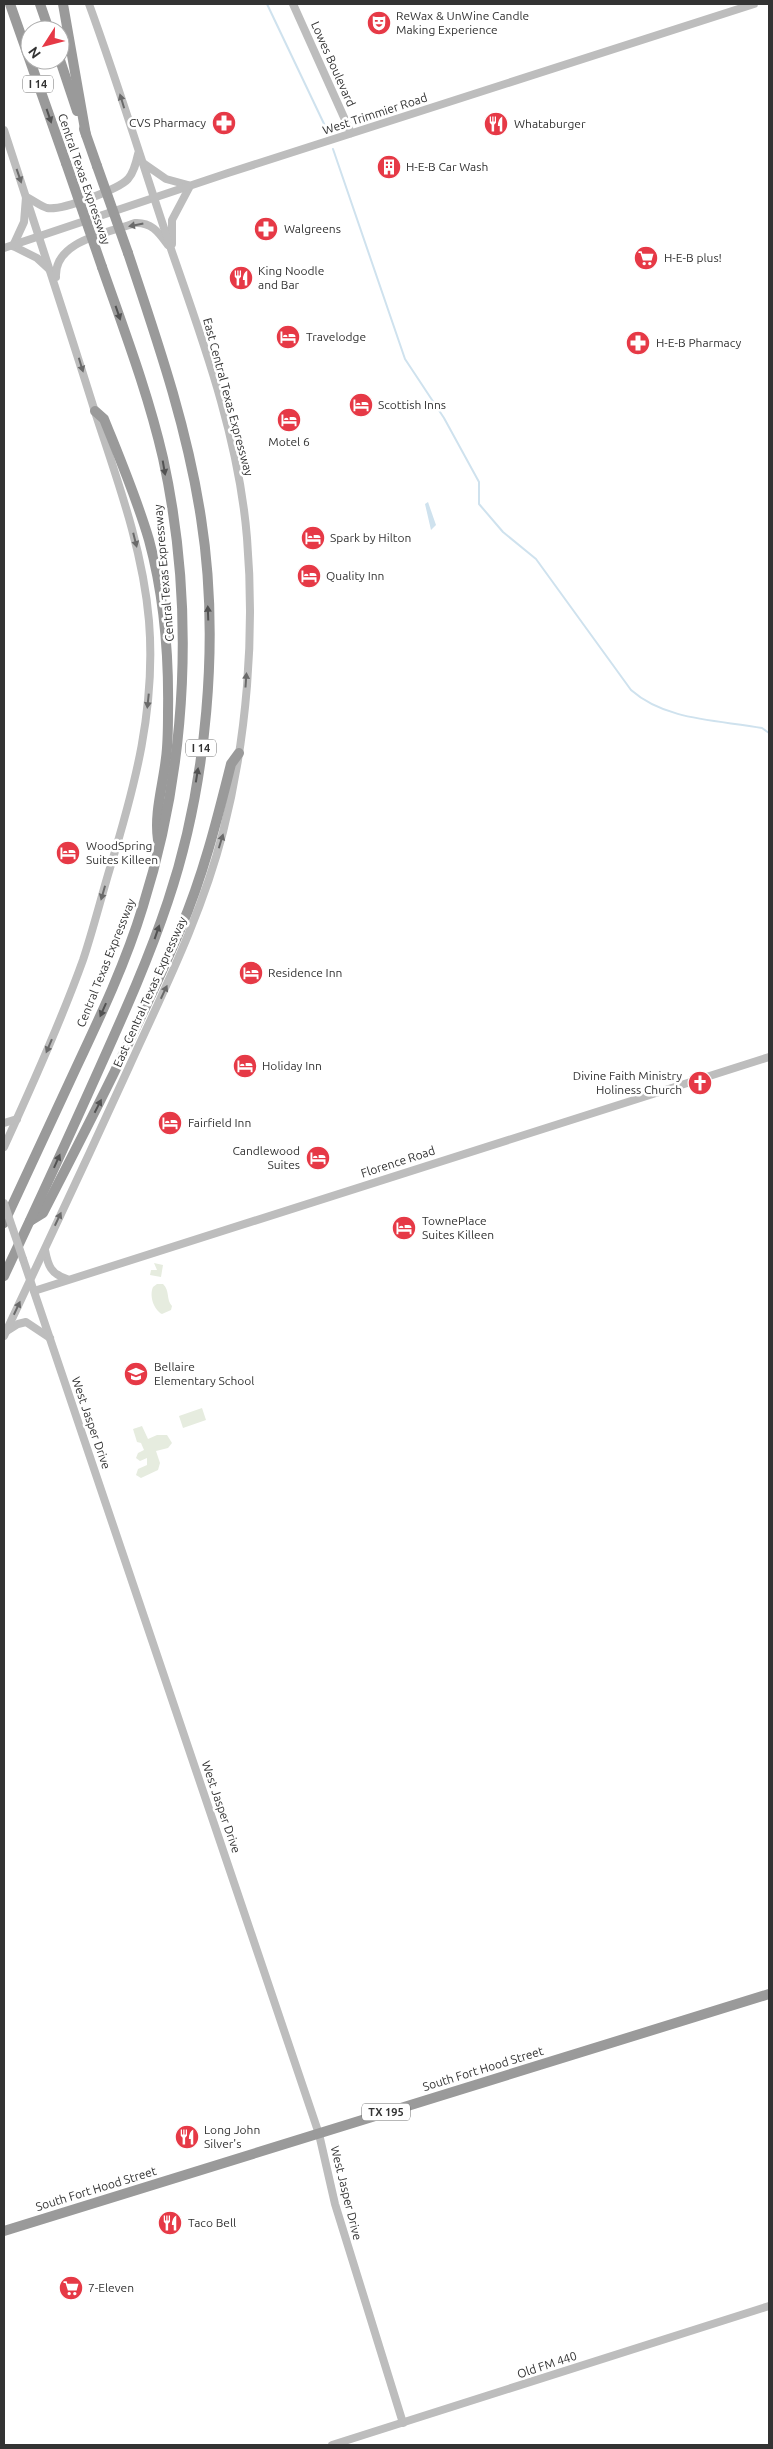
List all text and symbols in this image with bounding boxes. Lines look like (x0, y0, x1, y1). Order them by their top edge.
place label: ReWax & UnWine Candle Making Experience (396, 9, 529, 36)
theatre icon: ReWax & UnWine Candle Making Experience (366, 10, 392, 36)
street label: Lowes Boulevard (309, 19, 358, 108)
north arrow (20, 20, 70, 70)
text: N (25, 44, 44, 62)
road number: I 14 (23, 76, 53, 92)
street label: West Trimmier Road (321, 90, 429, 137)
one-way arrow (118, 94, 126, 109)
one-way arrow (45, 109, 53, 124)
pharmacy icon: CVS Pharmacy (211, 110, 237, 136)
restaurant icon: Whataburger (483, 111, 509, 137)
street label: Central Texas Expressway (56, 112, 113, 246)
place label: CVS Pharmacy (129, 116, 206, 129)
place label: Whataburger (514, 117, 586, 130)
building icon: H-E-B Car Wash (376, 154, 402, 180)
place label: H-E-B Car Wash (406, 160, 488, 173)
one-way arrow (15, 169, 23, 184)
pharmacy icon: Walgreens (253, 216, 279, 242)
one-way arrow (127, 221, 143, 229)
place label: Walgreens (284, 222, 341, 235)
supermarket icon: H-E-B plus! (633, 245, 659, 271)
place label: H-E-B plus! (664, 251, 722, 264)
place label: King Noodle and Bar (258, 264, 324, 291)
restaurant icon: King Noodle and Bar (228, 265, 254, 291)
one-way arrow (114, 306, 122, 321)
street label: East Central Texas Expressway (201, 316, 256, 478)
hotel icon: Travelodge (275, 324, 301, 350)
place label: Travelodge (306, 330, 366, 343)
pharmacy icon: H-E-B Pharmacy (625, 330, 651, 356)
place label: H-E-B Pharmacy (656, 336, 741, 349)
one-way arrow (78, 358, 86, 373)
hotel icon: Scottish Inns (348, 392, 374, 418)
place label: Scottish Inns (378, 398, 446, 411)
hotel icon: Motel 6 (276, 407, 302, 433)
place label: Motel 6 (268, 435, 310, 448)
one-way arrow (161, 461, 169, 477)
street label: Central Texas Expressway (151, 504, 176, 642)
hotel icon: Spark by Hilton (300, 525, 326, 551)
place label: Spark by Hilton (330, 531, 411, 544)
one-way arrow (131, 532, 139, 547)
hotel icon: Quality Inn (296, 563, 322, 589)
place label: Quality Inn (326, 569, 384, 582)
one-way arrow (204, 605, 212, 621)
one-way arrow (243, 672, 251, 688)
one-way arrow (144, 693, 152, 709)
road number: I 14 (186, 740, 216, 756)
one-way arrow (194, 767, 202, 783)
one-way arrow (217, 833, 225, 848)
place label: WoodSpring Suites Killeen (86, 839, 158, 866)
hotel icon: WoodSpring Suites Killeen (55, 840, 81, 866)
one-way arrow (98, 885, 106, 900)
street label: Central Texas Expressway (74, 896, 137, 1029)
street label: East Central Texas Expressway (110, 914, 189, 1069)
one-way arrow (153, 924, 161, 939)
hotel icon: Residence Inn (238, 960, 264, 986)
place label: Residence Inn (268, 966, 342, 979)
one-way arrow (160, 985, 168, 999)
one-way arrow (98, 1003, 106, 1017)
one-way arrow (44, 1039, 52, 1053)
hotel icon: Holiday Inn (232, 1053, 258, 1079)
place label: Holiday Inn (262, 1059, 322, 1072)
place label: Divine Faith Ministry Holiness Church (573, 1069, 682, 1096)
church icon: Divine Faith Ministry Holiness Church (687, 1070, 713, 1096)
one-way arrow (94, 1099, 102, 1113)
hotel icon: Fairfield Inn (157, 1110, 183, 1136)
place label: Fairfield Inn (188, 1116, 251, 1129)
street label: Florence Road (359, 1143, 437, 1180)
place label: Candlewood Suites (232, 1144, 300, 1171)
hotel icon: Candlewood Suites (305, 1145, 331, 1171)
one-way arrow (54, 1154, 62, 1168)
one-way arrow (55, 1212, 63, 1226)
place label: TownePlace Suites Killeen (422, 1214, 494, 1241)
hotel icon: TownePlace Suites Killeen (391, 1215, 417, 1241)
one-way arrow (13, 1301, 21, 1315)
place label: Bellaire Elementary School (154, 1360, 254, 1387)
school or university icon: Bellaire Elementary School (123, 1361, 149, 1387)
street label: West Jasper Drive (70, 1375, 113, 1471)
street label: West Jasper Drive (200, 1759, 243, 1855)
street label: South Fort Hood Street (421, 2044, 545, 2093)
road number: TX 195 (362, 2104, 410, 2120)
place label: Long John Silver's (204, 2123, 260, 2150)
restaurant icon: Long John Silver's (174, 2124, 200, 2150)
street label: West Jasper Drive (328, 2144, 365, 2241)
street label: South Fort Hood Street (34, 2164, 158, 2213)
restaurant icon: Taco Bell (157, 2210, 183, 2236)
place label: Taco Bell (188, 2216, 236, 2229)
supermarket icon: 7-Eleven (58, 2275, 84, 2301)
place label: 7-Eleven (88, 2281, 134, 2294)
street label: Old FM 440 (515, 2349, 579, 2380)

